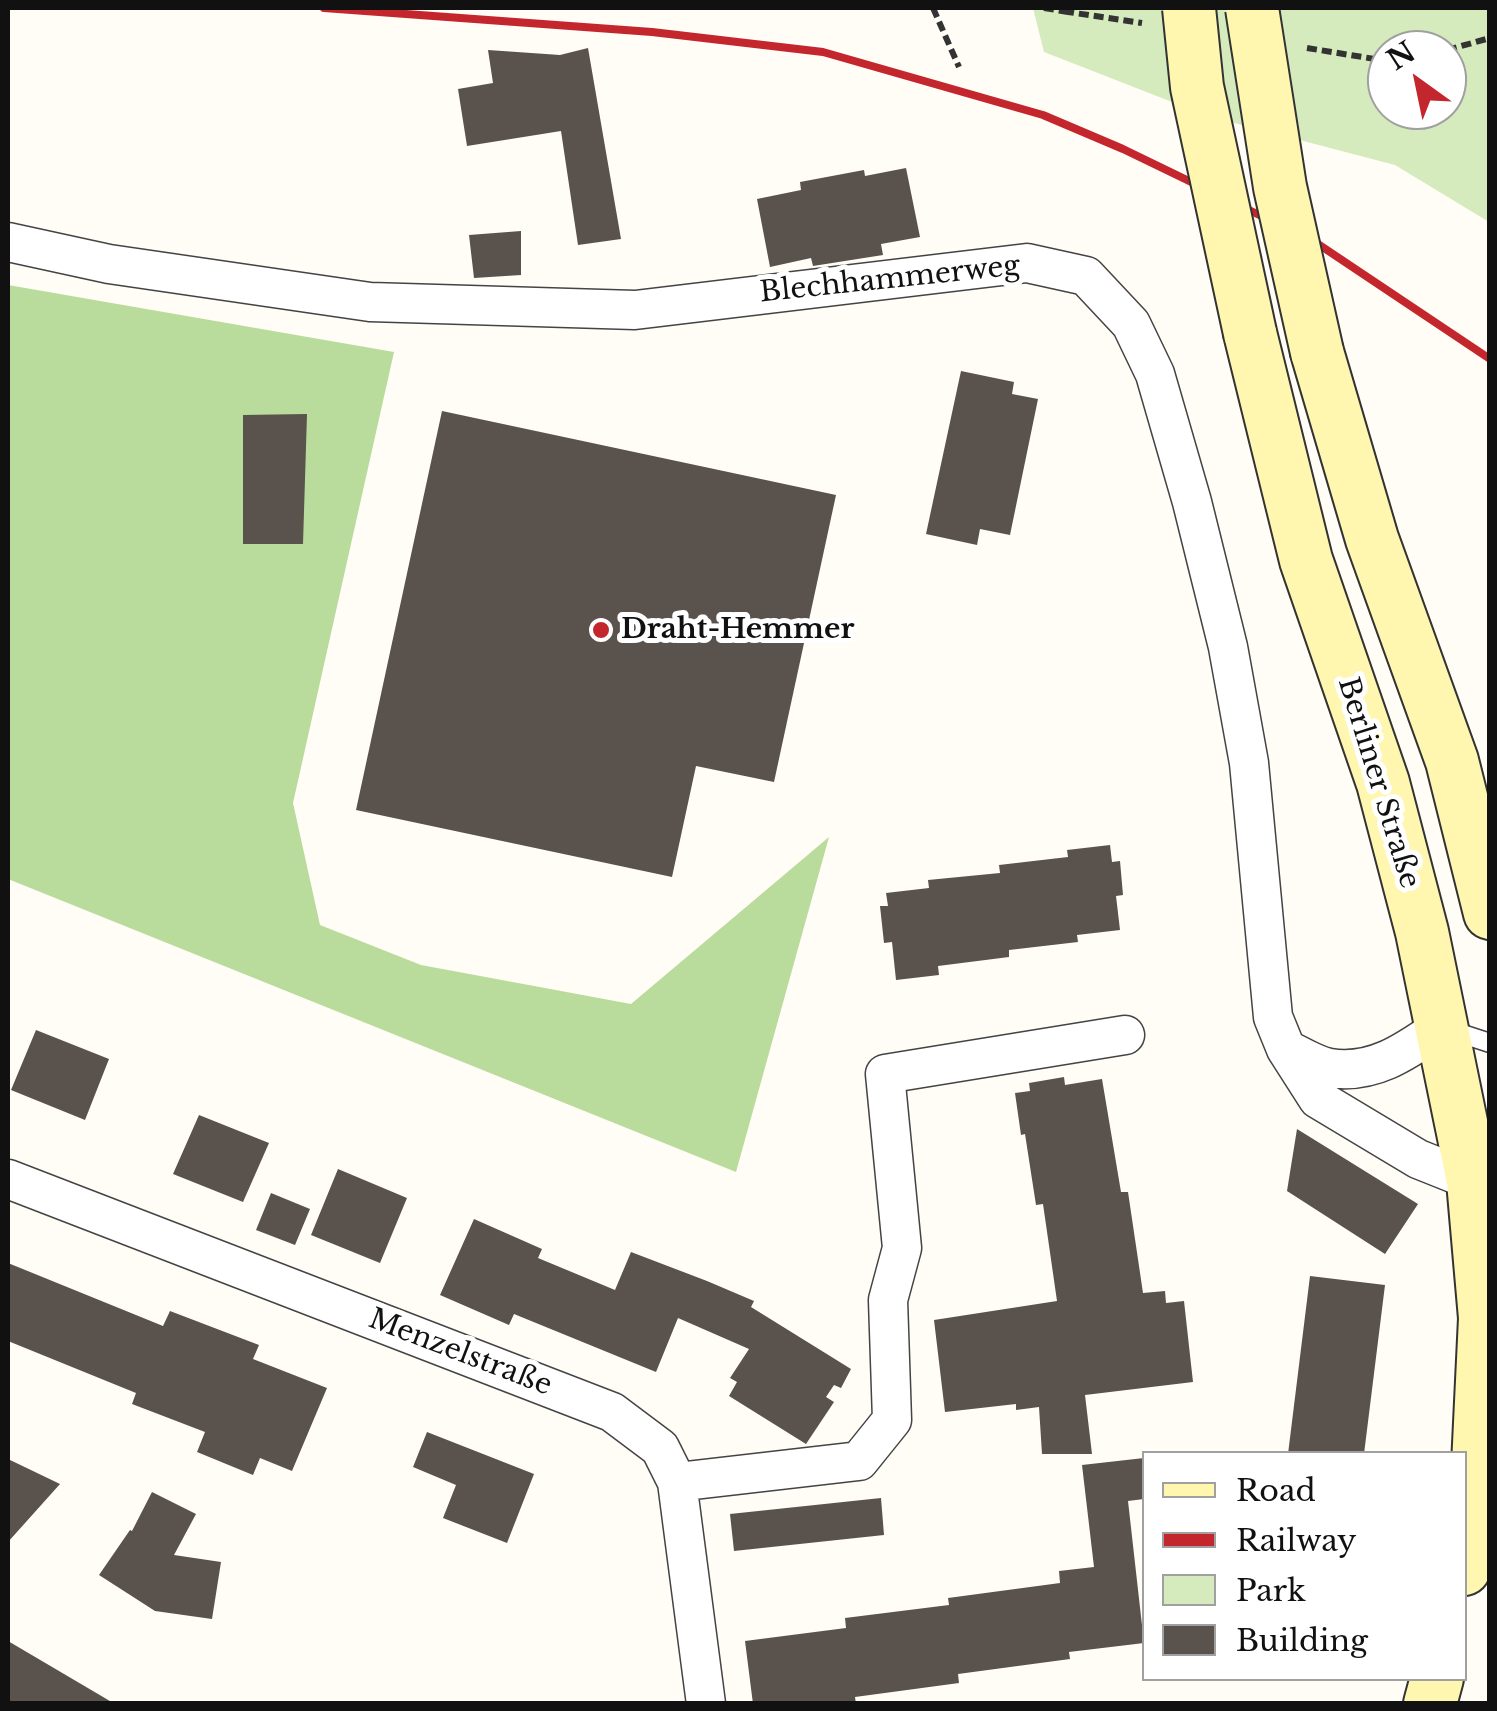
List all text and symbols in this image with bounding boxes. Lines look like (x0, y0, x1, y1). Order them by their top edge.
north arrow (1367, 30, 1467, 130)
text: N (1381, 34, 1422, 78)
street label: Blechhammerweg (758, 250, 1022, 310)
place label: Draht-Hemmer (621, 613, 854, 647)
marker: Draht-Hemmer (590, 619, 612, 641)
street label: Berliner Straße (1330, 673, 1426, 893)
street label: Menzelstraße (364, 1303, 556, 1403)
legend (1142, 1451, 1467, 1681)
text: Road (1236, 1472, 1316, 1509)
text: Railway (1236, 1522, 1356, 1559)
text: Park (1236, 1572, 1306, 1609)
text: Building (1236, 1622, 1368, 1659)

